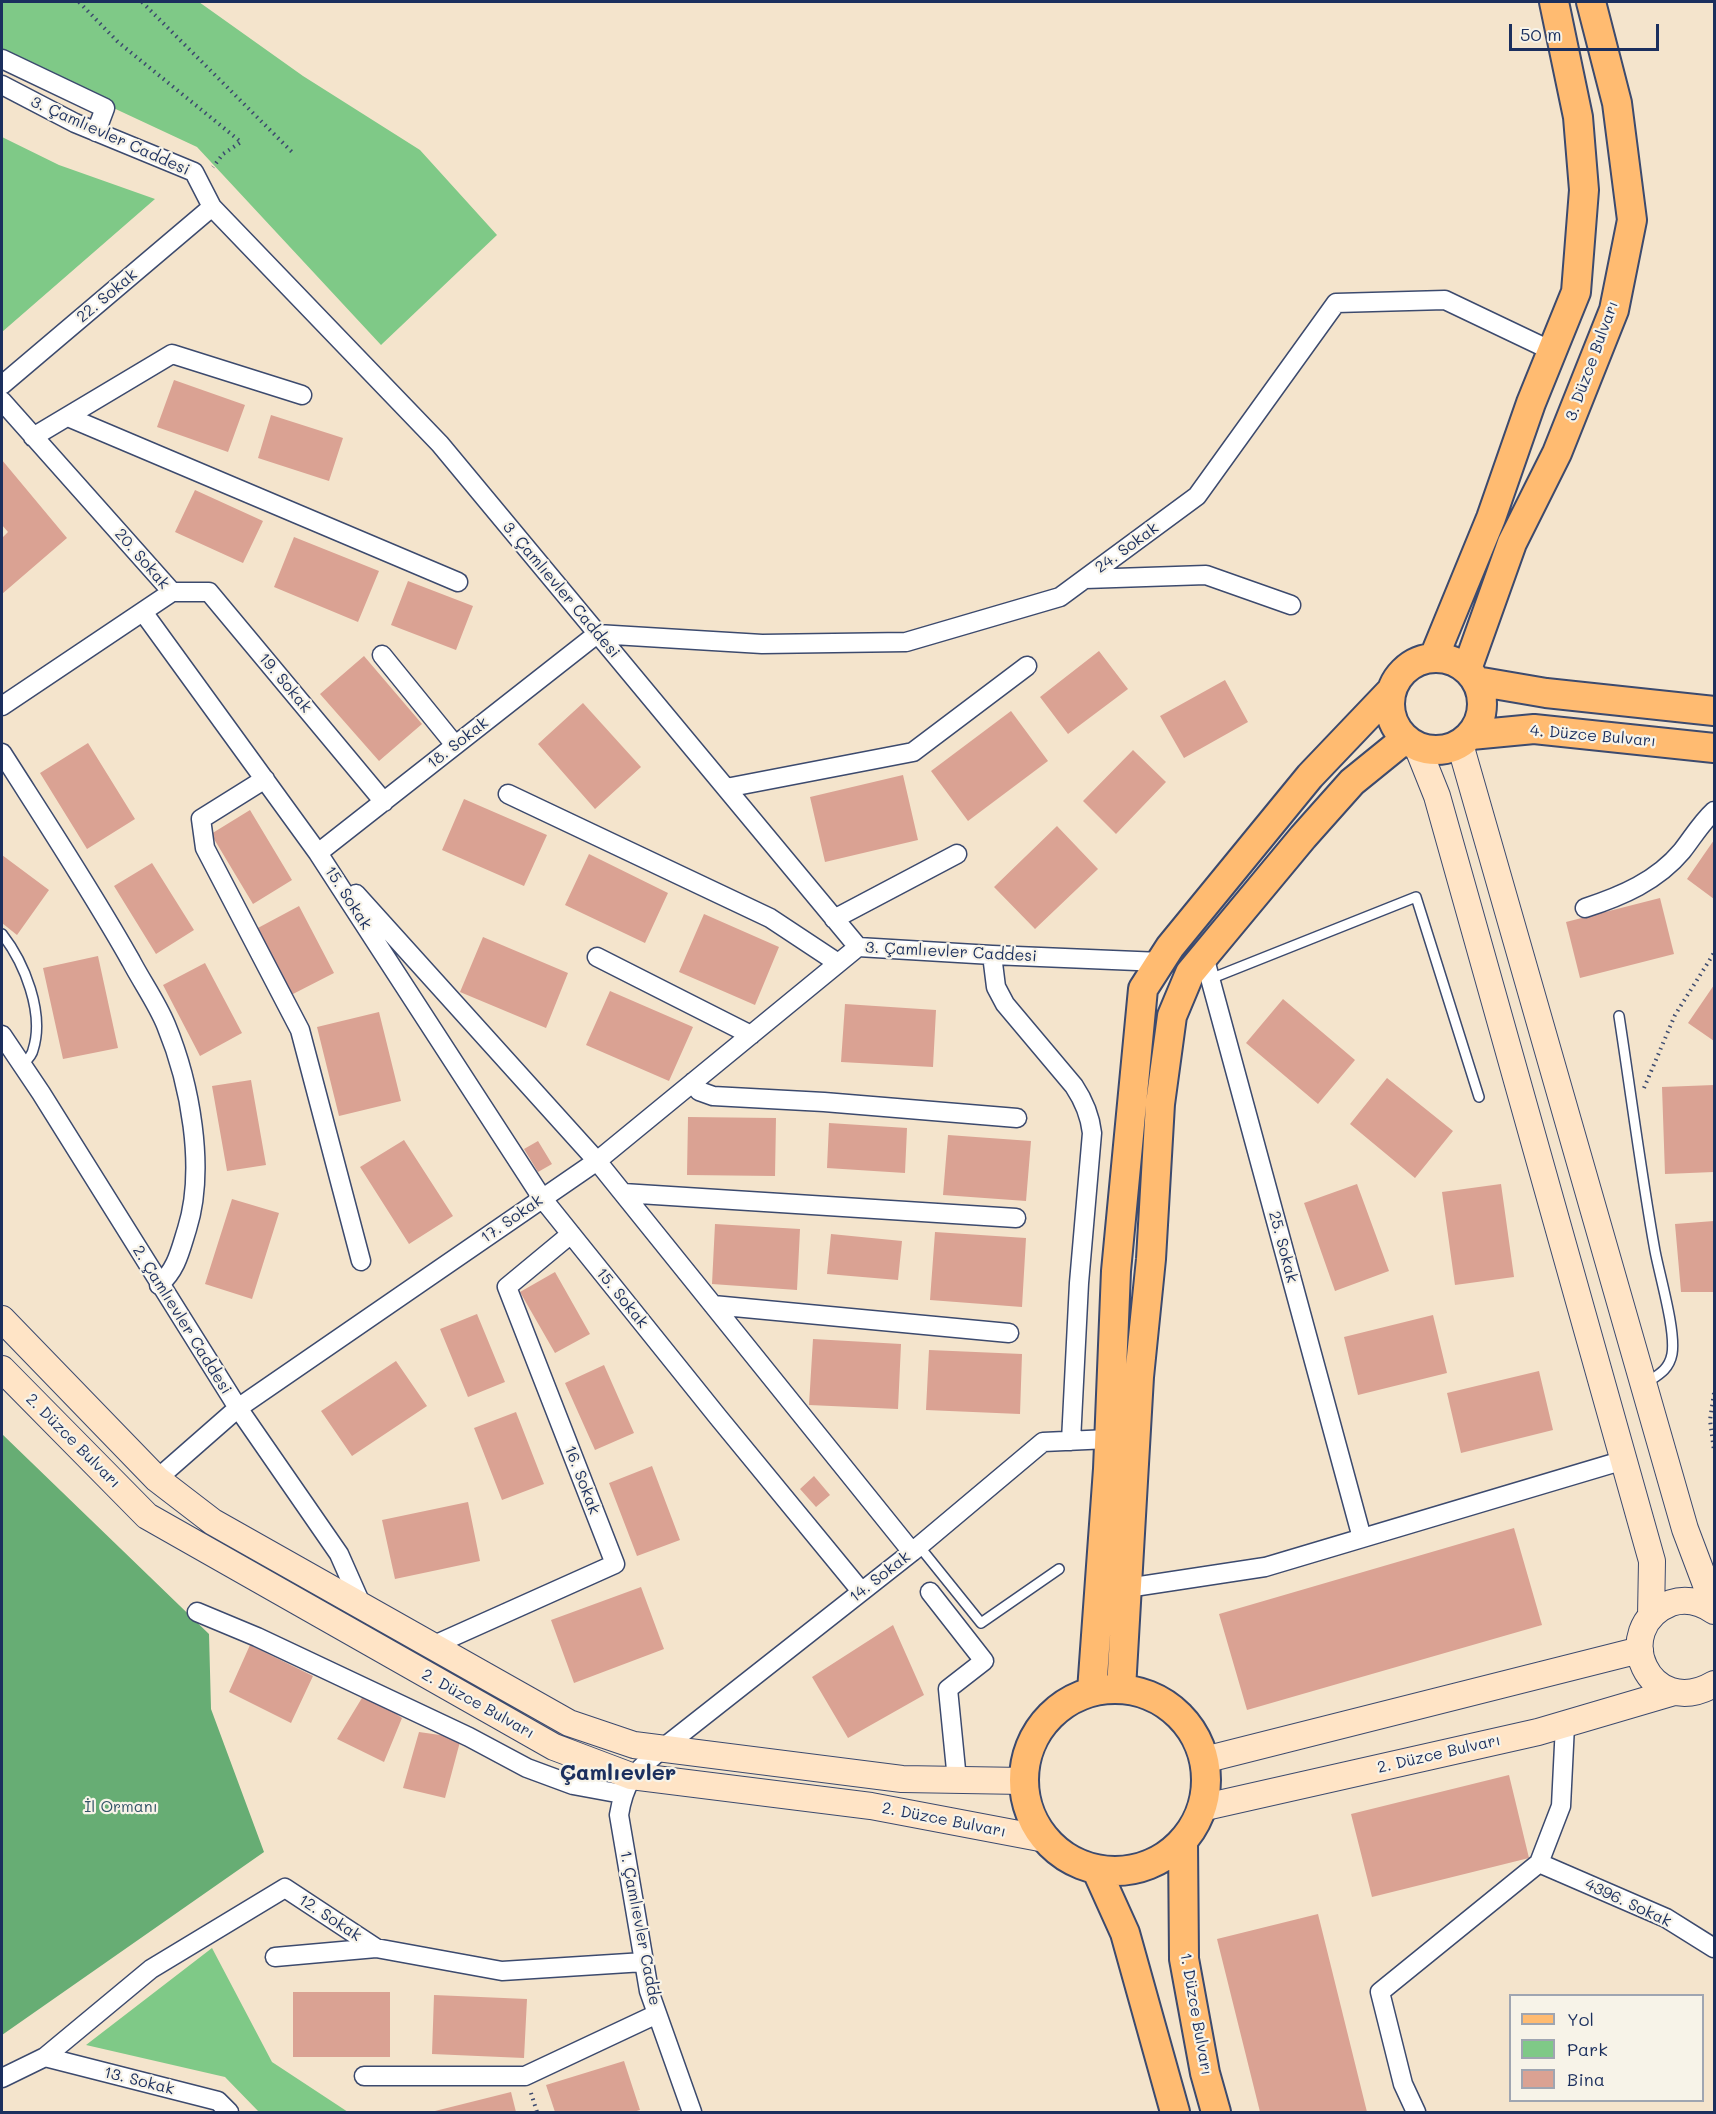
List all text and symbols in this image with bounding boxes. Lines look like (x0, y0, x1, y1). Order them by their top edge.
scale bar (1512, 12, 1662, 50)
text: 50 m (1520, 22, 1562, 46)
street label: 3. Çamlıevler Caddesi (27, 92, 193, 180)
street label: 22. Sokak (73, 265, 141, 327)
street label: 3. Düzce Bulvarı (1561, 298, 1623, 424)
street label: 3. Çamlıevler Caddesi (498, 518, 624, 662)
street label: 24. Sokak (1092, 519, 1162, 577)
street label: 20. Sokak (110, 525, 174, 593)
street label: 19. Sokak (255, 649, 315, 717)
street label: 18. Sokak (424, 713, 492, 773)
street label: 4. Düzce Bulvarı (1529, 721, 1657, 751)
street label: 15. Sokak (320, 863, 376, 933)
street label: 3. Çamlıevler Caddesi (865, 938, 1037, 966)
street label: 17. Sokak (477, 1191, 547, 1247)
street label: 25. Sokak (1264, 1209, 1302, 1285)
street label: 2. Çamlıevler Caddesi (128, 1242, 236, 1398)
street label: 15. Sokak (592, 1264, 652, 1332)
street label: 2. Düzce Bulvarı (22, 1390, 124, 1492)
street label: 16. Sokak (560, 1443, 604, 1517)
street label: 14. Sokak (846, 1547, 914, 1607)
street label: 2. Düzce Bulvarı (418, 1665, 538, 1743)
street label: 2. Düzce Bulvarı (1375, 1730, 1503, 1778)
district label: Çamlıevler (560, 1760, 676, 1786)
park label: İl Ormanı (84, 1797, 158, 1817)
street label: 2. Düzce Bulvarı (880, 1799, 1008, 1841)
street label: 1. Çamlıevler Cadde (616, 1849, 664, 2007)
street label: 4396. Sokak (1582, 1875, 1674, 1931)
street label: 12. Sokak (295, 1891, 365, 1945)
street label: 1. Düzce Bulvarı (1176, 1951, 1216, 2077)
legend (1509, 1994, 1704, 2102)
text: Yol (1567, 2007, 1594, 2031)
text: Park (1567, 2037, 1608, 2061)
street label: 13. Sokak (102, 2063, 176, 2099)
text: Bina (1567, 2067, 1605, 2091)

